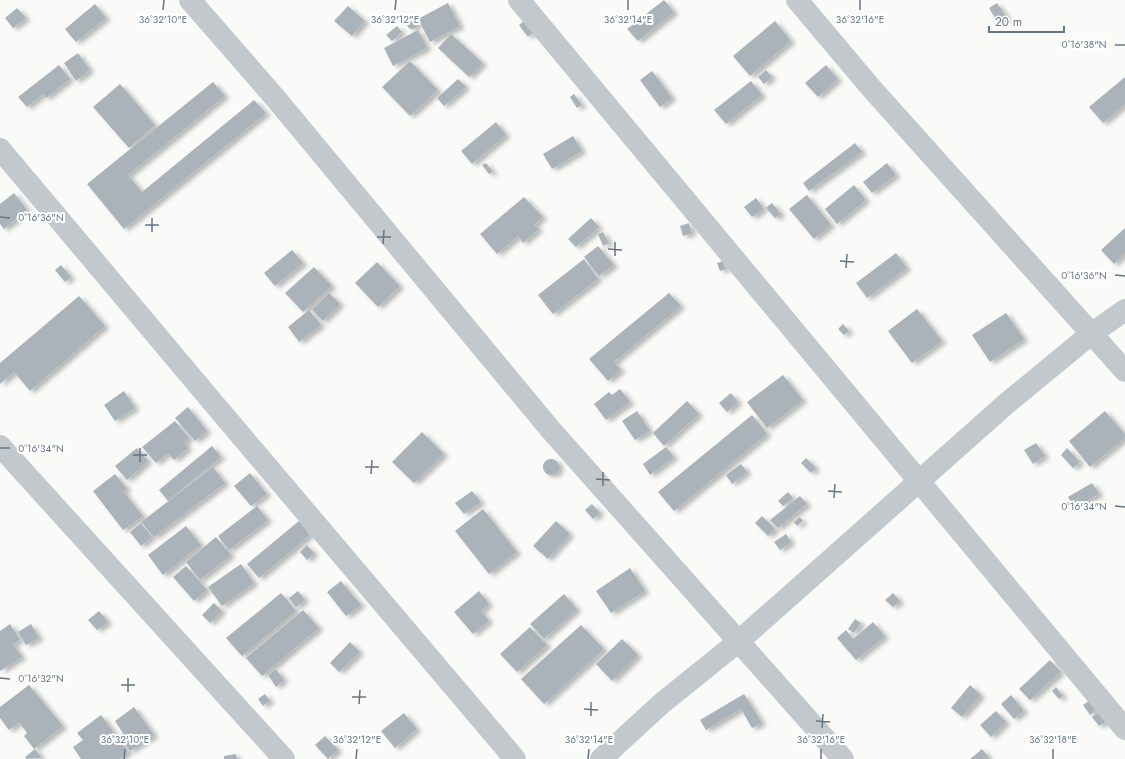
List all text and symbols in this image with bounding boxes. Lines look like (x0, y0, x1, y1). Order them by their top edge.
scale bar (989, 8, 1064, 34)
text: 36°32'10"E (139, 12, 187, 27)
text: 36°32'12"E (371, 12, 419, 27)
text: 36°32'14"E (604, 12, 652, 27)
text: 36°32'16"E (836, 12, 884, 27)
text: 20 m (995, 13, 1022, 31)
text: 0°16'38"N (1061, 37, 1107, 52)
text: 0°16'36"N (18, 210, 64, 225)
text: 0°16'36"N (1061, 268, 1107, 283)
text: 0°16'34"N (18, 441, 64, 456)
text: 0°16'34"N (1061, 499, 1107, 514)
text: 0°16'32"N (18, 671, 64, 686)
text: 36°32'10"E (101, 732, 149, 747)
text: 36°32'12"E (333, 732, 381, 747)
text: 36°32'14"E (565, 732, 613, 747)
text: 36°32'16"E (797, 732, 845, 747)
text: 36°32'18"E (1029, 732, 1077, 747)

